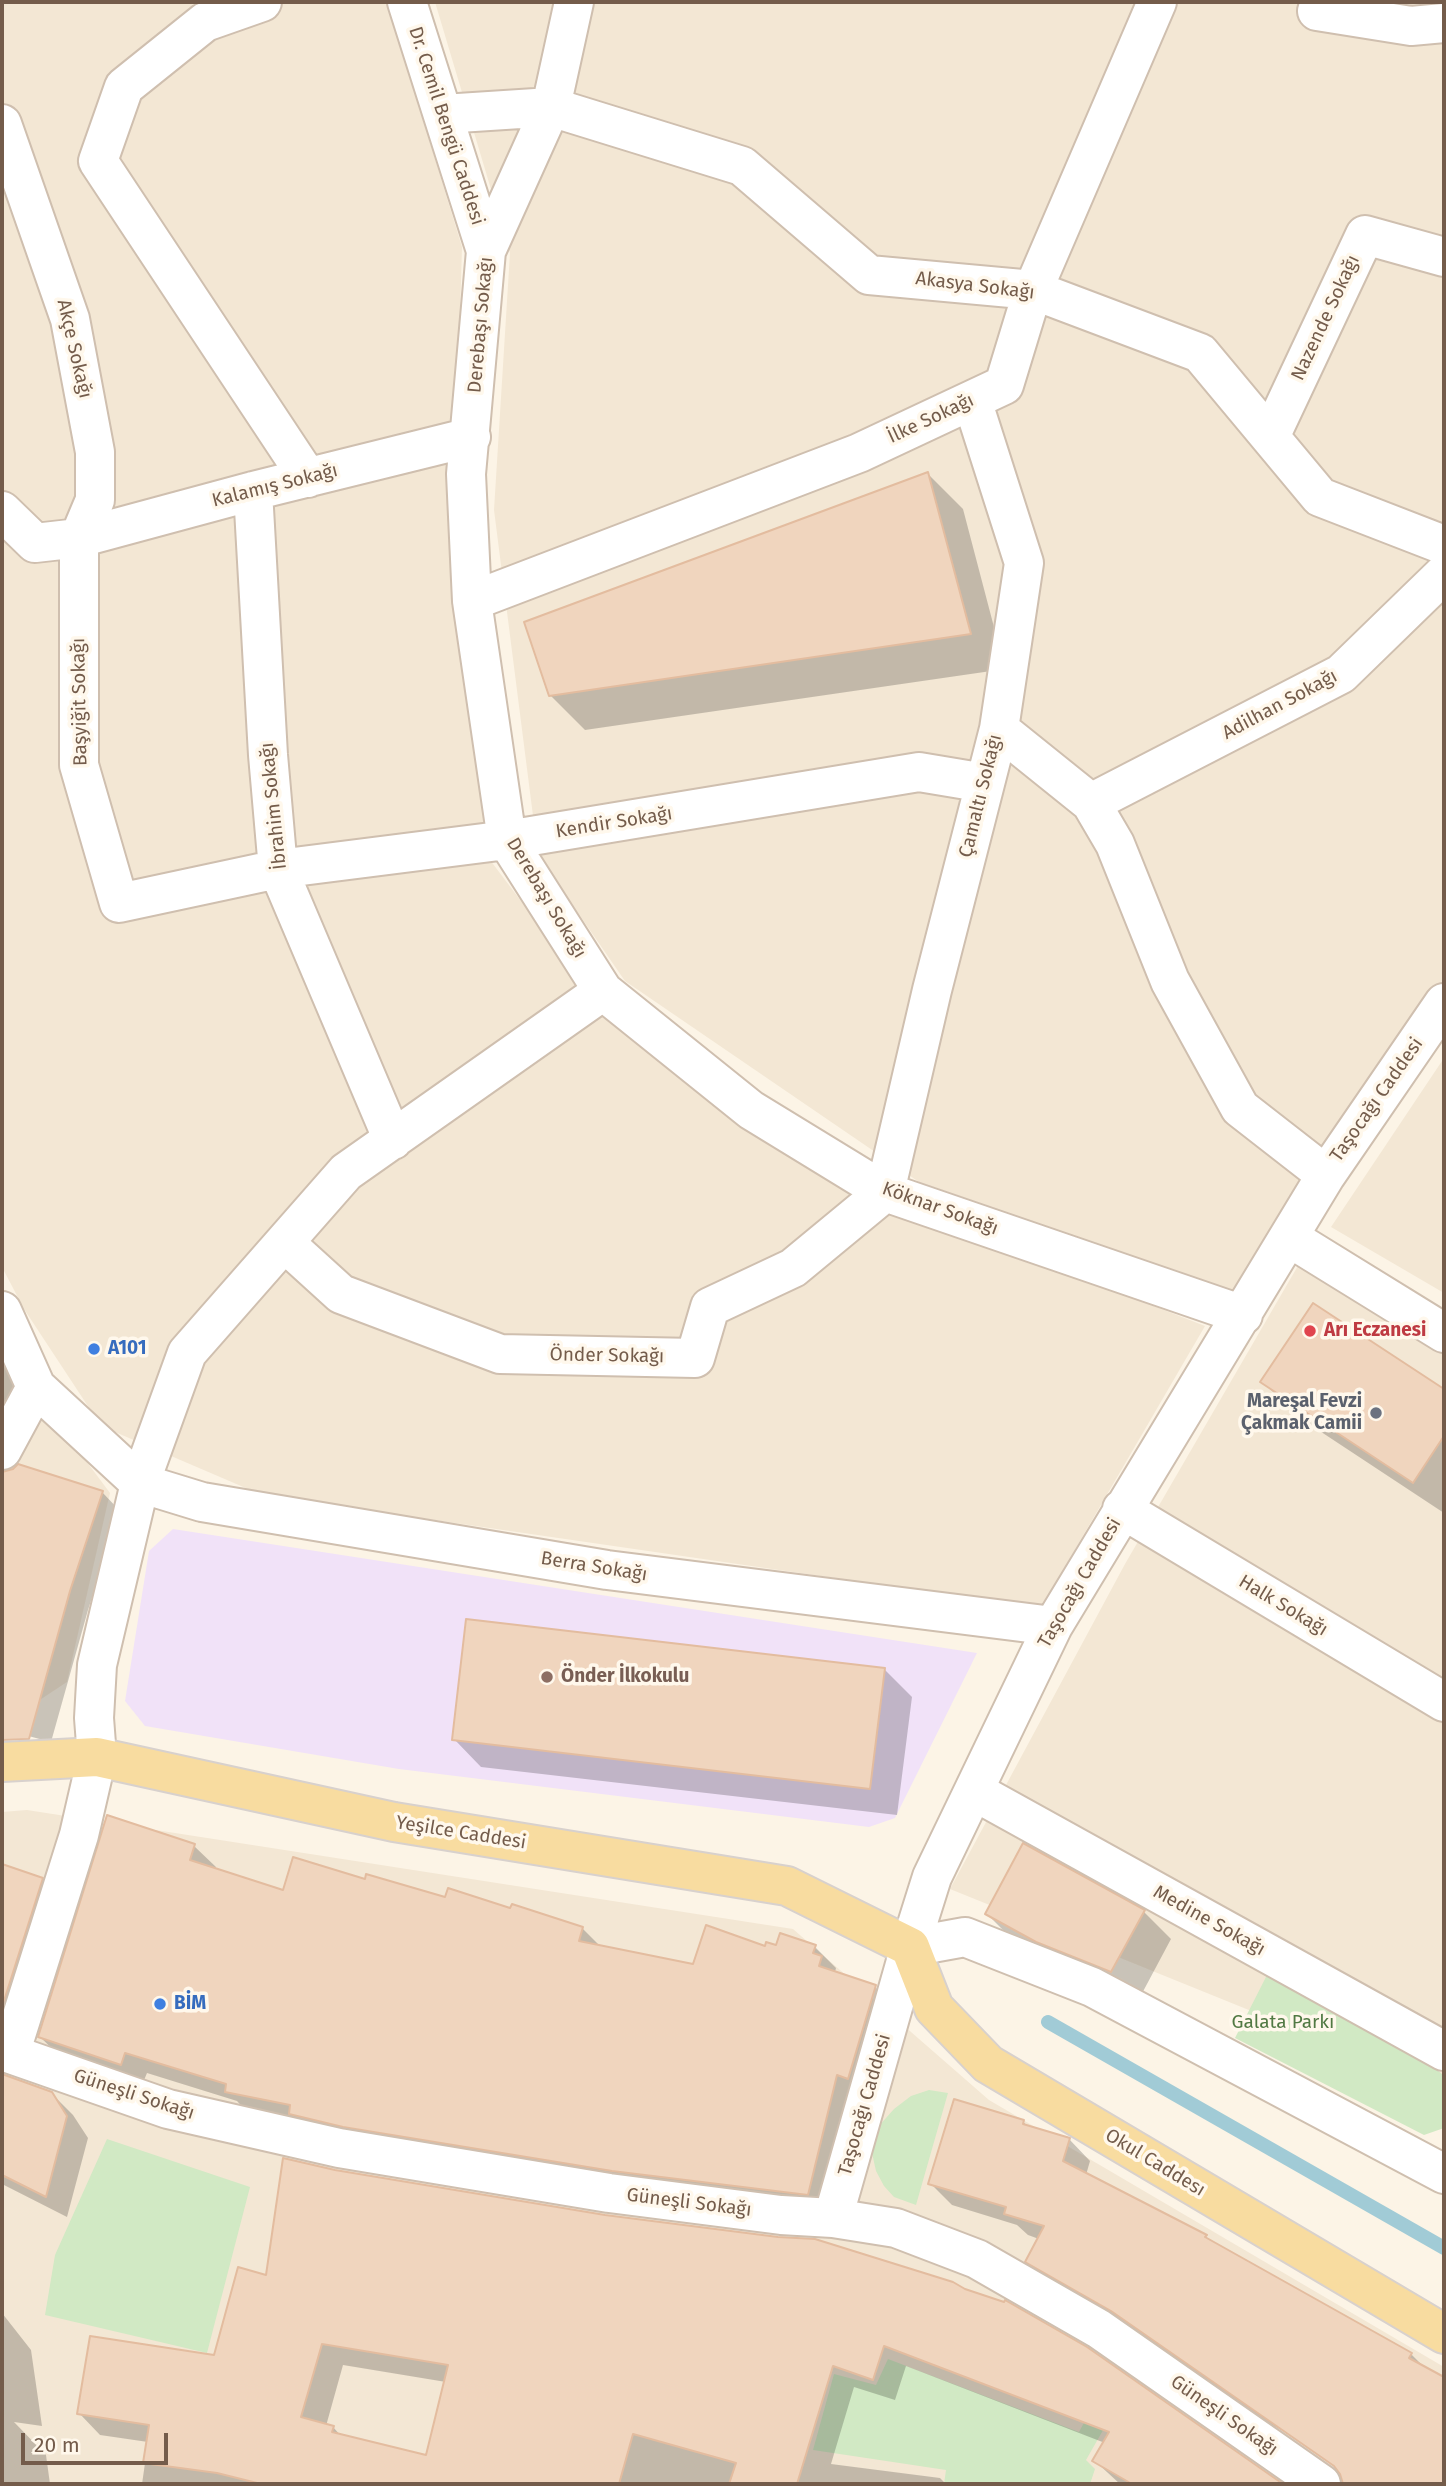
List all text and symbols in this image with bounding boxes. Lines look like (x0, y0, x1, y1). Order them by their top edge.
street label: Dr. Cemil Bengü Caddesi (403, 24, 489, 228)
street label: Nazende Sokağı (1287, 252, 1365, 384)
street label: Derebaşı Sokağı (464, 256, 498, 394)
street label: Akasya Sokağı (914, 267, 1036, 305)
street label: Akçe Sokağı (52, 297, 96, 401)
street label: İlke Sokağı (884, 389, 978, 449)
street label: Kalamış Sokağı (210, 459, 340, 513)
street label: Başyiğit Sokağı (67, 638, 93, 766)
street label: Adilhan Sokağı (1219, 665, 1341, 745)
street label: Çamaltı Sokağı (955, 732, 1007, 860)
street label: İbrahim Sokağı (256, 741, 292, 871)
street label: Kendir Sokağı (554, 803, 674, 843)
street label: Derebaşı Sokağı (501, 834, 591, 962)
street label: Taşocağı Caddesi (1326, 1034, 1428, 1166)
street label: Köknar Sokağı (879, 1177, 1001, 1241)
place label: Arı Eczanesi (1324, 1320, 1426, 1342)
marker: Arı Eczanesi (1302, 1323, 1318, 1339)
place label: A101 (108, 1338, 147, 1360)
marker: A101 (86, 1341, 102, 1357)
street label: Önder Sokağı (549, 1344, 665, 1368)
place label: Mareşal Fevzi Çakmak Camii (1241, 1391, 1362, 1435)
marker: Mareşal Fevzi Çakmak Camii (1368, 1405, 1384, 1421)
street label: Taşocağı Caddesi (1034, 1514, 1126, 1652)
street label: Berra Sokağı (539, 1547, 649, 1587)
street label: Halk Sokağı (1234, 1571, 1332, 1641)
place label: Önder İlkokulu (561, 1666, 689, 1688)
marker: Önder İlkokulu (539, 1669, 555, 1685)
street label: Yeşilce Caddesi (394, 1811, 528, 1855)
street label: Medine Sokağı (1149, 1881, 1269, 1961)
place label: BİM (174, 1993, 206, 2015)
marker: BİM (152, 1996, 168, 2012)
park label: Galata Parkı (1232, 2012, 1334, 2034)
street label: Taşocağı Caddesi (834, 2031, 896, 2179)
street label: Güneşli Sokağı (71, 2065, 197, 2125)
street label: Okul Caddesı (1101, 2124, 1209, 2202)
street label: Güneşli Sokağı (625, 2184, 753, 2222)
street label: Güneşli Sokağı (1166, 2371, 1282, 2461)
scale bar (24, 2420, 172, 2464)
text: 20 m (34, 2432, 80, 2458)

